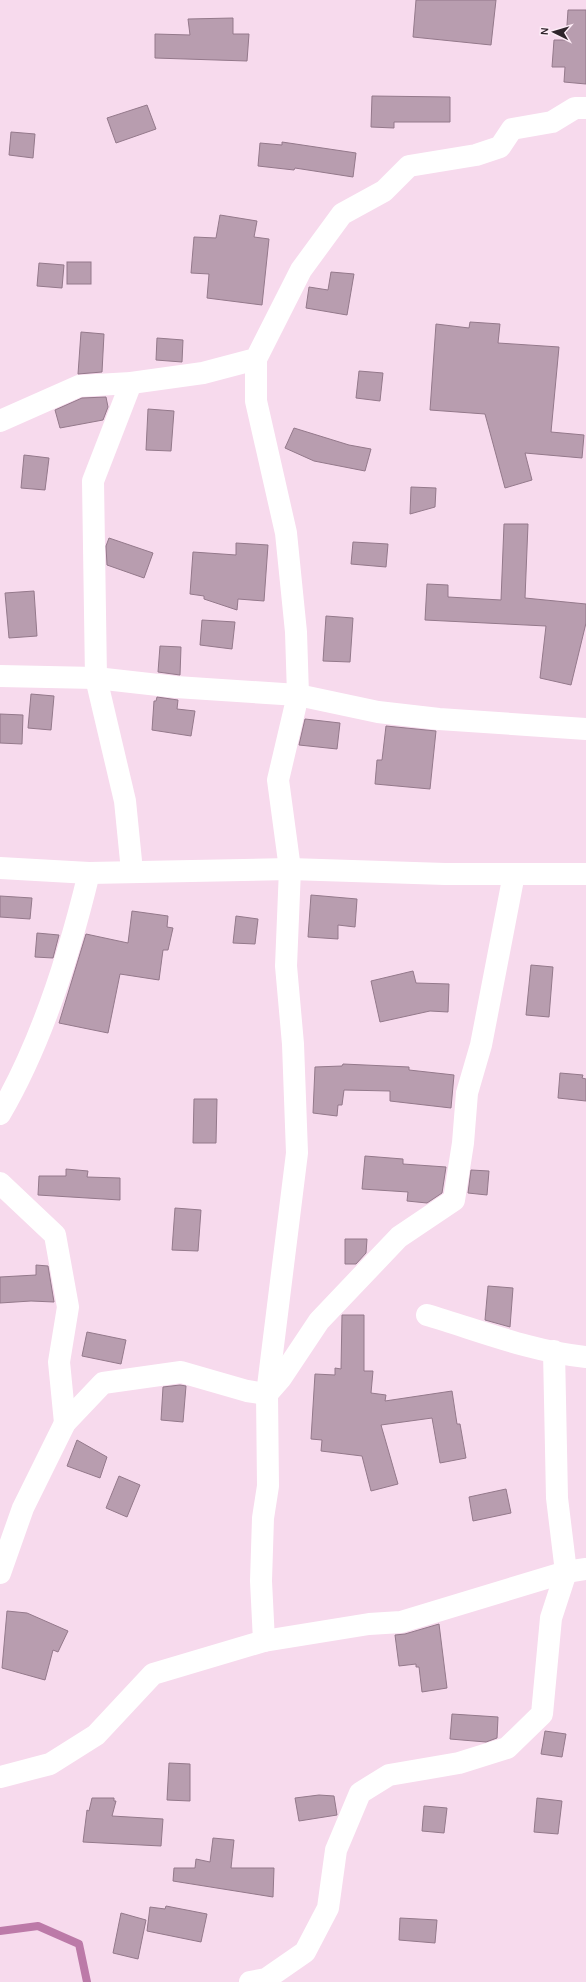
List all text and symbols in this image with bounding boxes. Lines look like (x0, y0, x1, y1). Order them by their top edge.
north arrow (534, 12, 574, 52)
text: N (538, 27, 551, 36)

